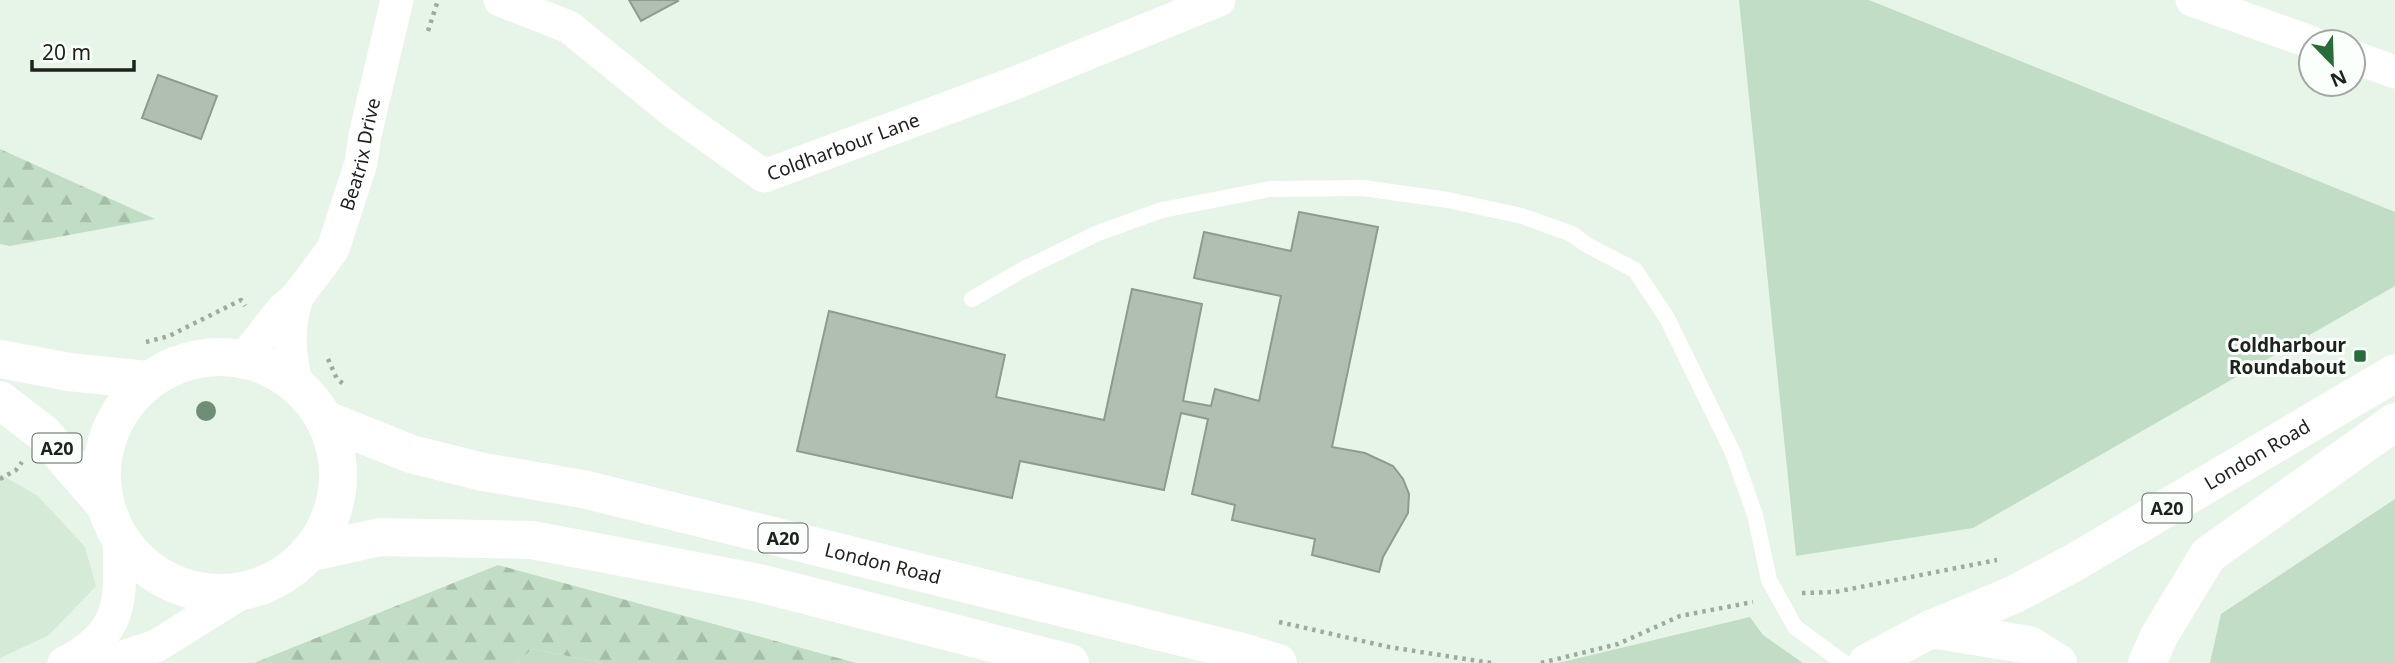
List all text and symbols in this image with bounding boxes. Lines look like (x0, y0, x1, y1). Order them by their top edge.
scale bar (32, 28, 133, 72)
north arrow (2297, 28, 2367, 98)
text: 20 m (42, 38, 91, 66)
text: N (2326, 64, 2351, 94)
street label: Beatrix Drive (333, 95, 386, 214)
street label: Coldharbour Lane (763, 106, 923, 187)
place label: Coldharbour Roundabout (2227, 332, 2346, 380)
marker: Coldharbour Roundabout (2352, 348, 2368, 364)
street label: London Road (2199, 413, 2315, 496)
road number: A20 (32, 434, 82, 462)
road number: A20 (2142, 494, 2192, 522)
road number: A20 (758, 524, 808, 552)
street label: London Road (822, 536, 944, 590)

